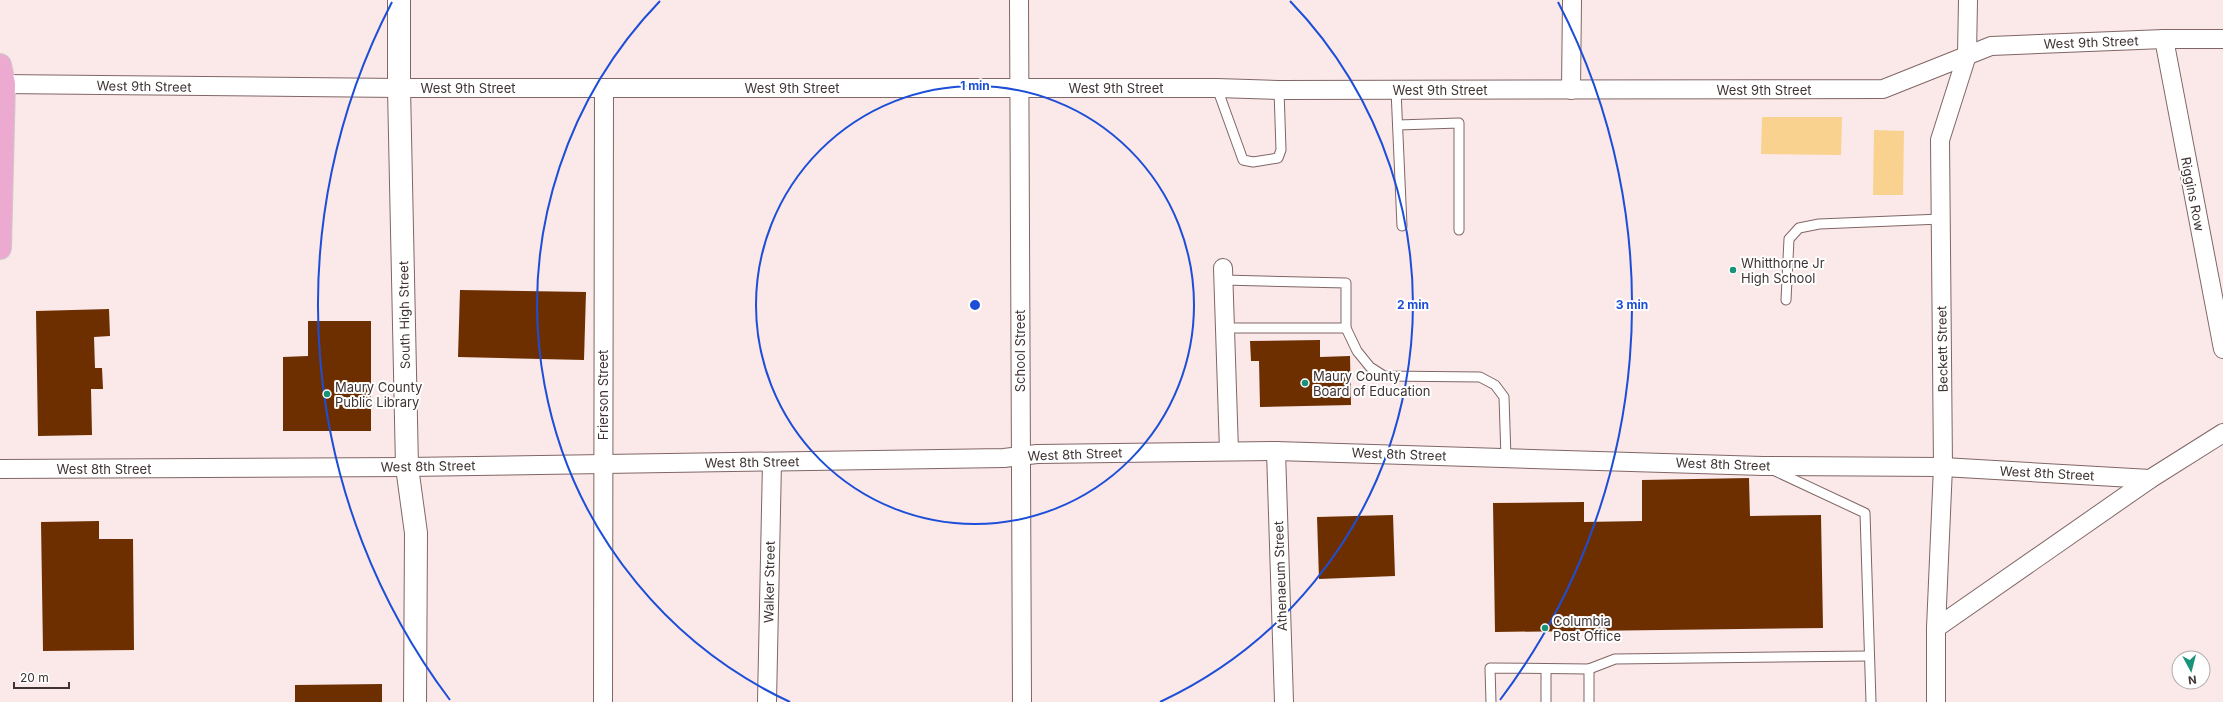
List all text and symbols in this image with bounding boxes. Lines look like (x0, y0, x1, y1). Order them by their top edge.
street label: West 9th Street (2043, 32, 2139, 52)
street label: West 9th Street (96, 77, 192, 95)
text: 1 min (960, 78, 990, 93)
street label: West 9th Street (420, 80, 516, 96)
street label: West 9th Street (744, 80, 840, 96)
street label: West 9th Street (1068, 80, 1164, 96)
street label: West 9th Street (1392, 82, 1488, 98)
street label: West 9th Street (1716, 82, 1812, 98)
street label: Riggins Row (2178, 156, 2208, 233)
place label: Whitthorne Jr High School (1741, 255, 1825, 286)
street label: South High Street (395, 261, 413, 369)
marker: Whitthorne Jr High School (1728, 265, 1738, 275)
text: 2 min (1397, 297, 1429, 312)
text: 3 min (1616, 297, 1648, 312)
centre of rings (968, 298, 982, 312)
street label: Beckett Street (1933, 306, 1951, 392)
street label: School Street (1012, 310, 1028, 392)
street label: Frierson Street (595, 350, 611, 440)
place label: Maury County Board of Education (1313, 368, 1430, 399)
marker: Maury County Board of Education (1300, 378, 1310, 388)
place label: Maury County Public Library (335, 379, 422, 410)
marker: Maury County Public Library (322, 389, 332, 399)
street label: West 8th Street (1027, 444, 1123, 464)
street label: West 8th Street (1351, 444, 1447, 464)
street label: West 8th Street (704, 453, 800, 471)
street label: West 8th Street (1675, 454, 1771, 474)
street label: West 8th Street (380, 457, 476, 475)
street label: West 8th Street (57, 461, 151, 477)
street label: West 8th Street (1999, 463, 2095, 483)
street label: Athenaeum Street (1270, 521, 1290, 631)
street label: Walker Street (760, 541, 778, 623)
place label: Columbia Post Office (1553, 613, 1621, 644)
marker: Columbia Post Office (1540, 623, 1550, 633)
north arrow (2171, 650, 2211, 690)
scale bar (14, 664, 69, 690)
text: 20 m (20, 670, 49, 685)
text: N (2187, 672, 2197, 687)

